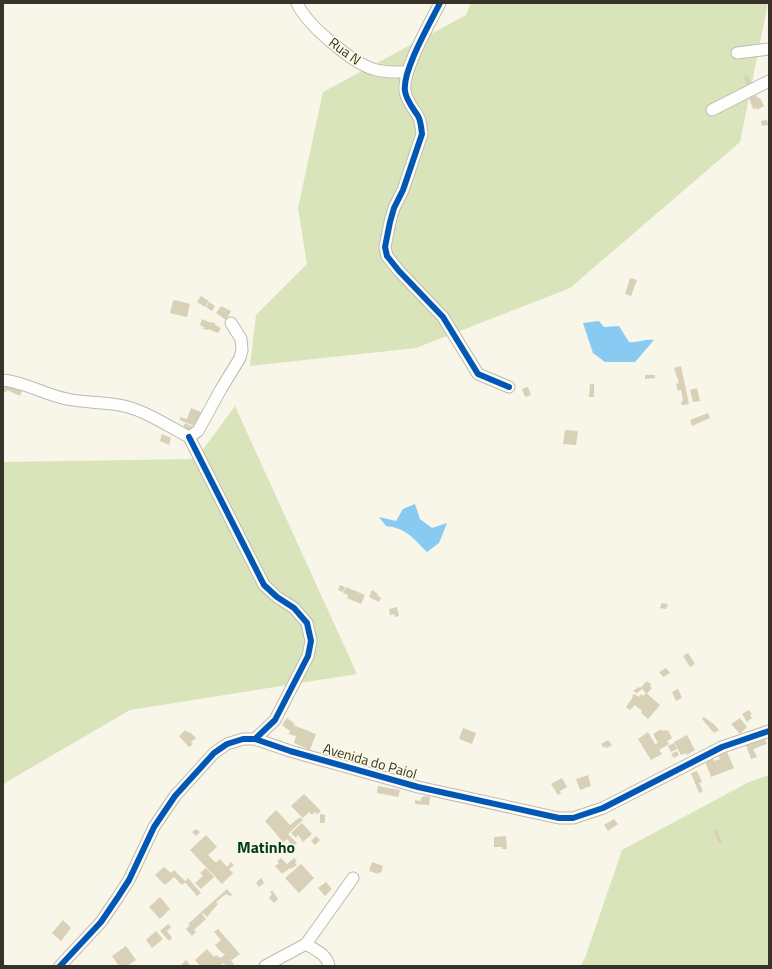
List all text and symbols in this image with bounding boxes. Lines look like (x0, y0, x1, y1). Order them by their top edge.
street label: Rua N (325, 32, 366, 70)
street label: Avenida do Paiol (321, 737, 419, 784)
district label: Matinho (237, 835, 295, 859)

